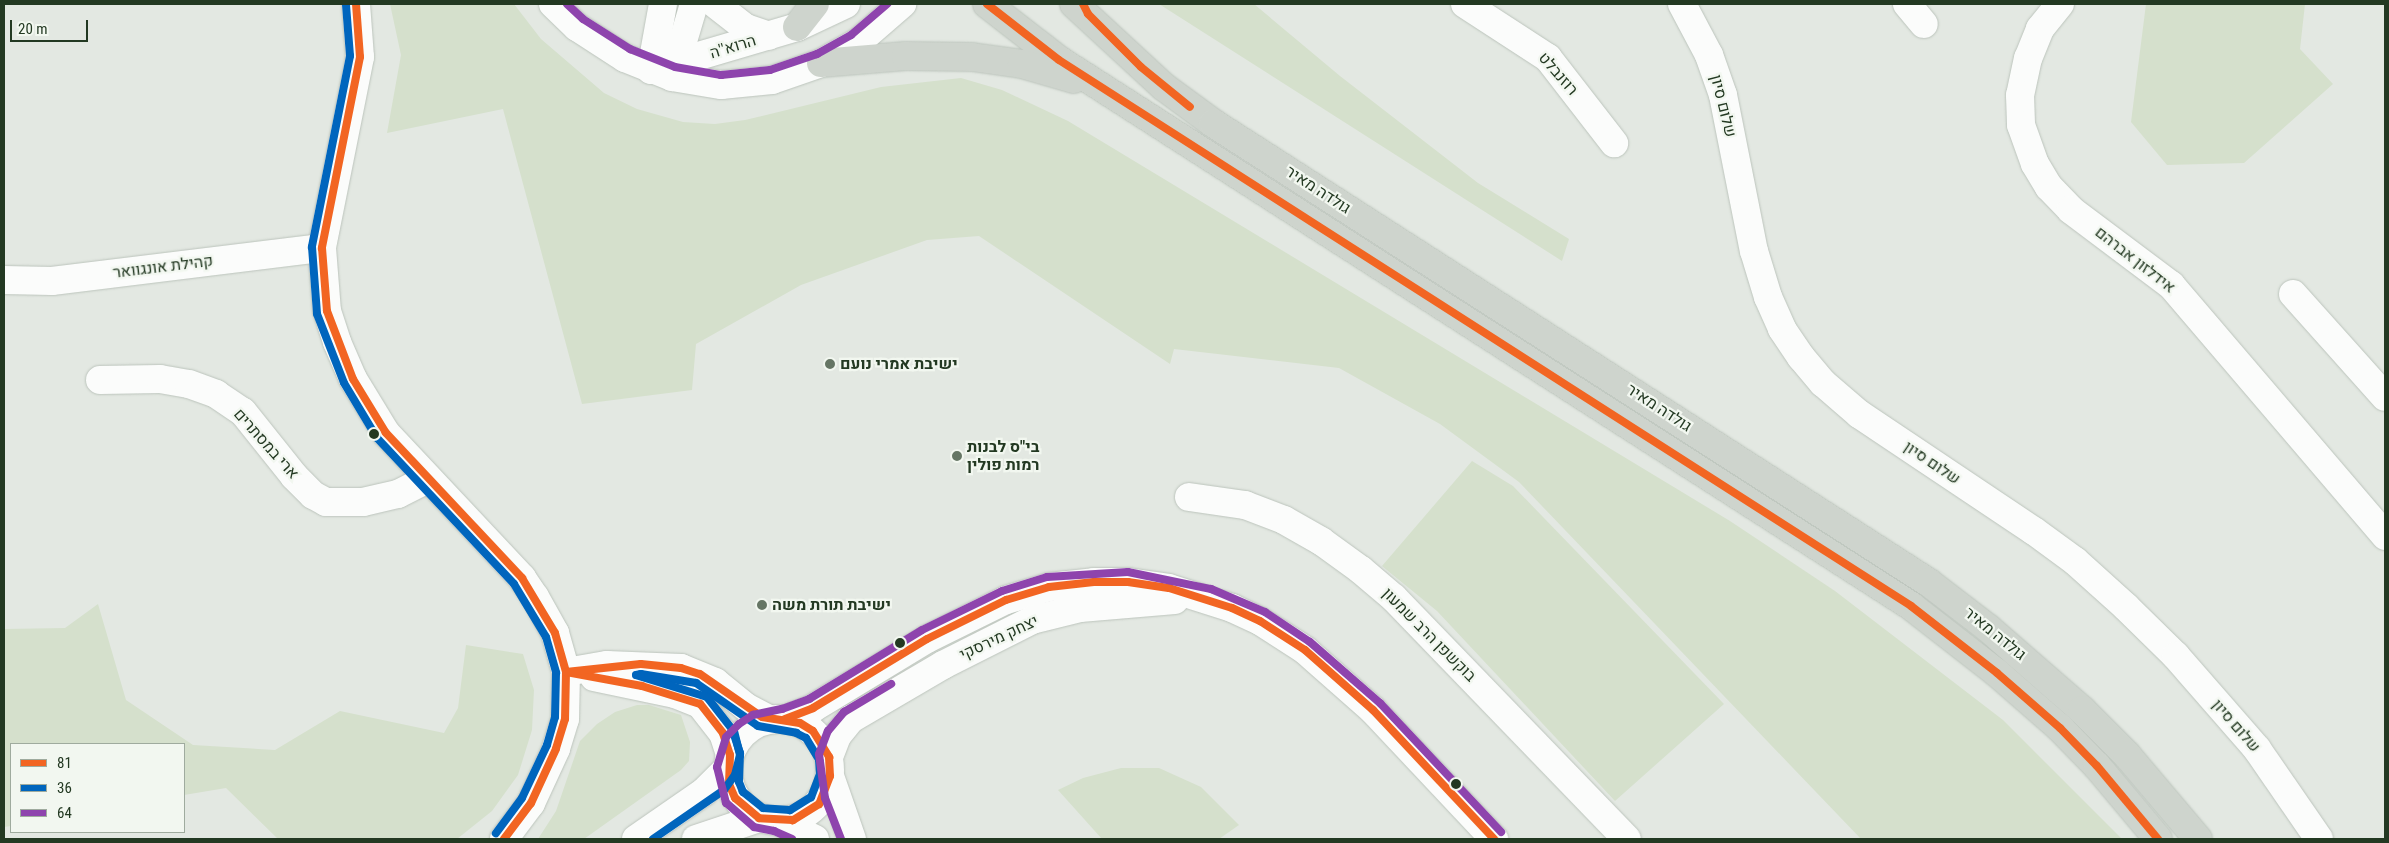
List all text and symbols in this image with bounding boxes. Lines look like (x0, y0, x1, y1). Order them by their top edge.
scale bar (12, 10, 90, 42)
text: 20 m (18, 20, 48, 38)
street label: הרוא''ה (708, 31, 758, 63)
street label: רוזנבלט (1534, 49, 1582, 99)
street label: שלום סיון (1706, 73, 1740, 139)
street label: גולדה מאיר (1282, 162, 1354, 218)
street label: אידלזון אברהם (2091, 223, 2179, 297)
street label: קהילת אונגוואר (112, 251, 214, 283)
place label: ישיבת אמרי נועם (840, 354, 958, 374)
marker: ישיבת אמרי נועם (824, 358, 836, 370)
street label: גולדה מאיר (1623, 380, 1695, 436)
street label: ארי במסתרים (229, 405, 303, 483)
unlabelled marker (369, 429, 379, 439)
place label: בי"ס לבנות רמות פולין (967, 437, 1039, 475)
street label: שלום סיון (1900, 437, 1964, 489)
marker: בי"ס לבנות רמות פולין (951, 450, 963, 462)
street label: בוקשפן הרב שמעון (1378, 584, 1480, 686)
place label: ישיבת תורת משה (772, 595, 891, 615)
marker: ישיבת תורת משה (756, 599, 768, 611)
street label: גולדה מאיר (1960, 603, 2030, 665)
street label: יצחק מירסקי (957, 611, 1041, 665)
unlabelled marker (895, 638, 905, 648)
street label: שלום סיון (2208, 696, 2264, 756)
legend (10, 743, 185, 833)
text: 81 (57, 754, 72, 772)
text: 36 (57, 779, 72, 797)
unlabelled marker (1451, 779, 1461, 789)
text: 64 (57, 804, 72, 822)

